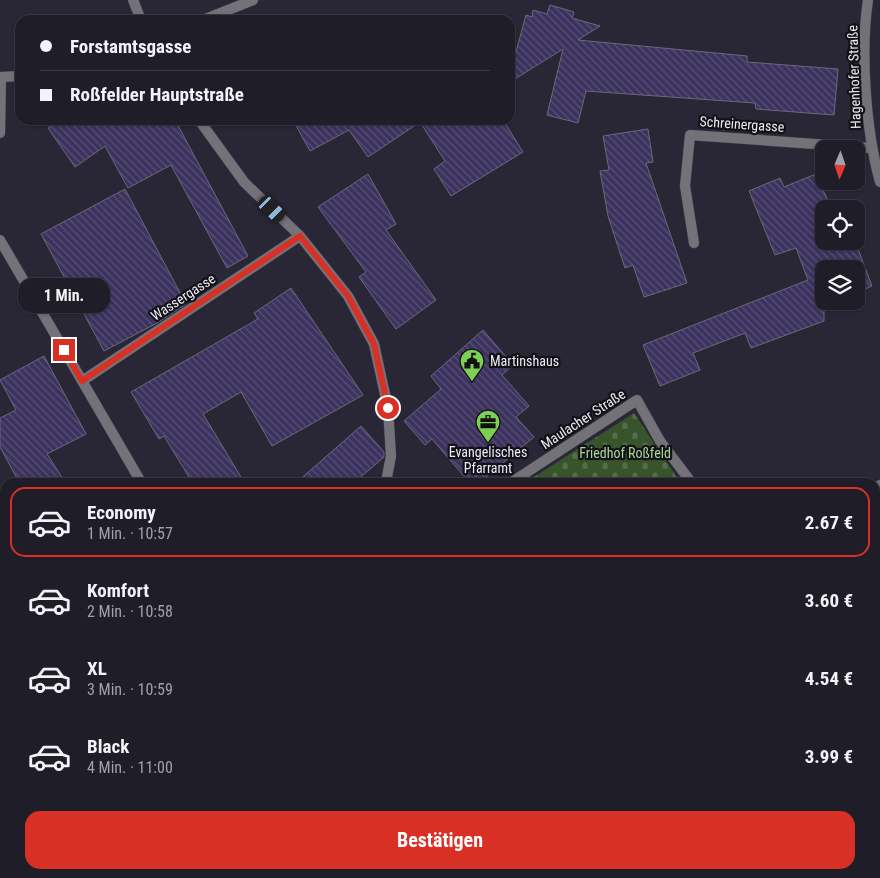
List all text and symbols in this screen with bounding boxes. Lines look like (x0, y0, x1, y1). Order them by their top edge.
street label: Hagenhofer Straße (844, 24, 864, 129)
text: Forstamtsgasse (70, 35, 191, 58)
text: Roßfelder Hauptstraße (70, 83, 244, 106)
street label: Schreinergasse (699, 113, 785, 135)
north arrow (815, 140, 865, 190)
map controls (815, 140, 865, 310)
car (255, 193, 288, 225)
button: locate (815, 200, 865, 250)
button: layers (815, 260, 865, 310)
street label: Wassergasse (148, 270, 219, 324)
callout: 1 Min. (18, 278, 110, 312)
text: 1 Min. (44, 286, 84, 305)
route end (53, 339, 75, 361)
public building icon: Martinshaus (459, 348, 485, 382)
place label: Martinshaus (490, 353, 559, 369)
street label: Maulacher Straße (538, 386, 628, 452)
route start (377, 397, 399, 419)
office icon: Evangelisches Pfarramt (475, 409, 501, 443)
place label: Evangelisches Pfarramt (449, 444, 527, 476)
park label: Friedhof Roßfeld (579, 445, 671, 461)
icon: car (27, 500, 72, 545)
text: Economy (87, 501, 156, 524)
text: 2.67 € (805, 511, 853, 534)
text: 1 Min. · 10:57 (87, 524, 173, 543)
icon: car (27, 578, 72, 623)
text: Komfort (87, 579, 149, 602)
text: 3.60 € (805, 589, 853, 612)
text: 2 Min. · 10:58 (87, 602, 173, 621)
icon: car (27, 656, 72, 701)
text: XL (87, 657, 107, 680)
text: 4.54 € (805, 667, 853, 690)
text: 3 Min. · 10:59 (87, 680, 173, 699)
icon: car (27, 734, 72, 779)
text: Black (87, 735, 129, 758)
text: 3.99 € (805, 745, 853, 768)
text: 4 Min. · 11:00 (87, 758, 173, 777)
button: Bestätigen (25, 811, 855, 869)

